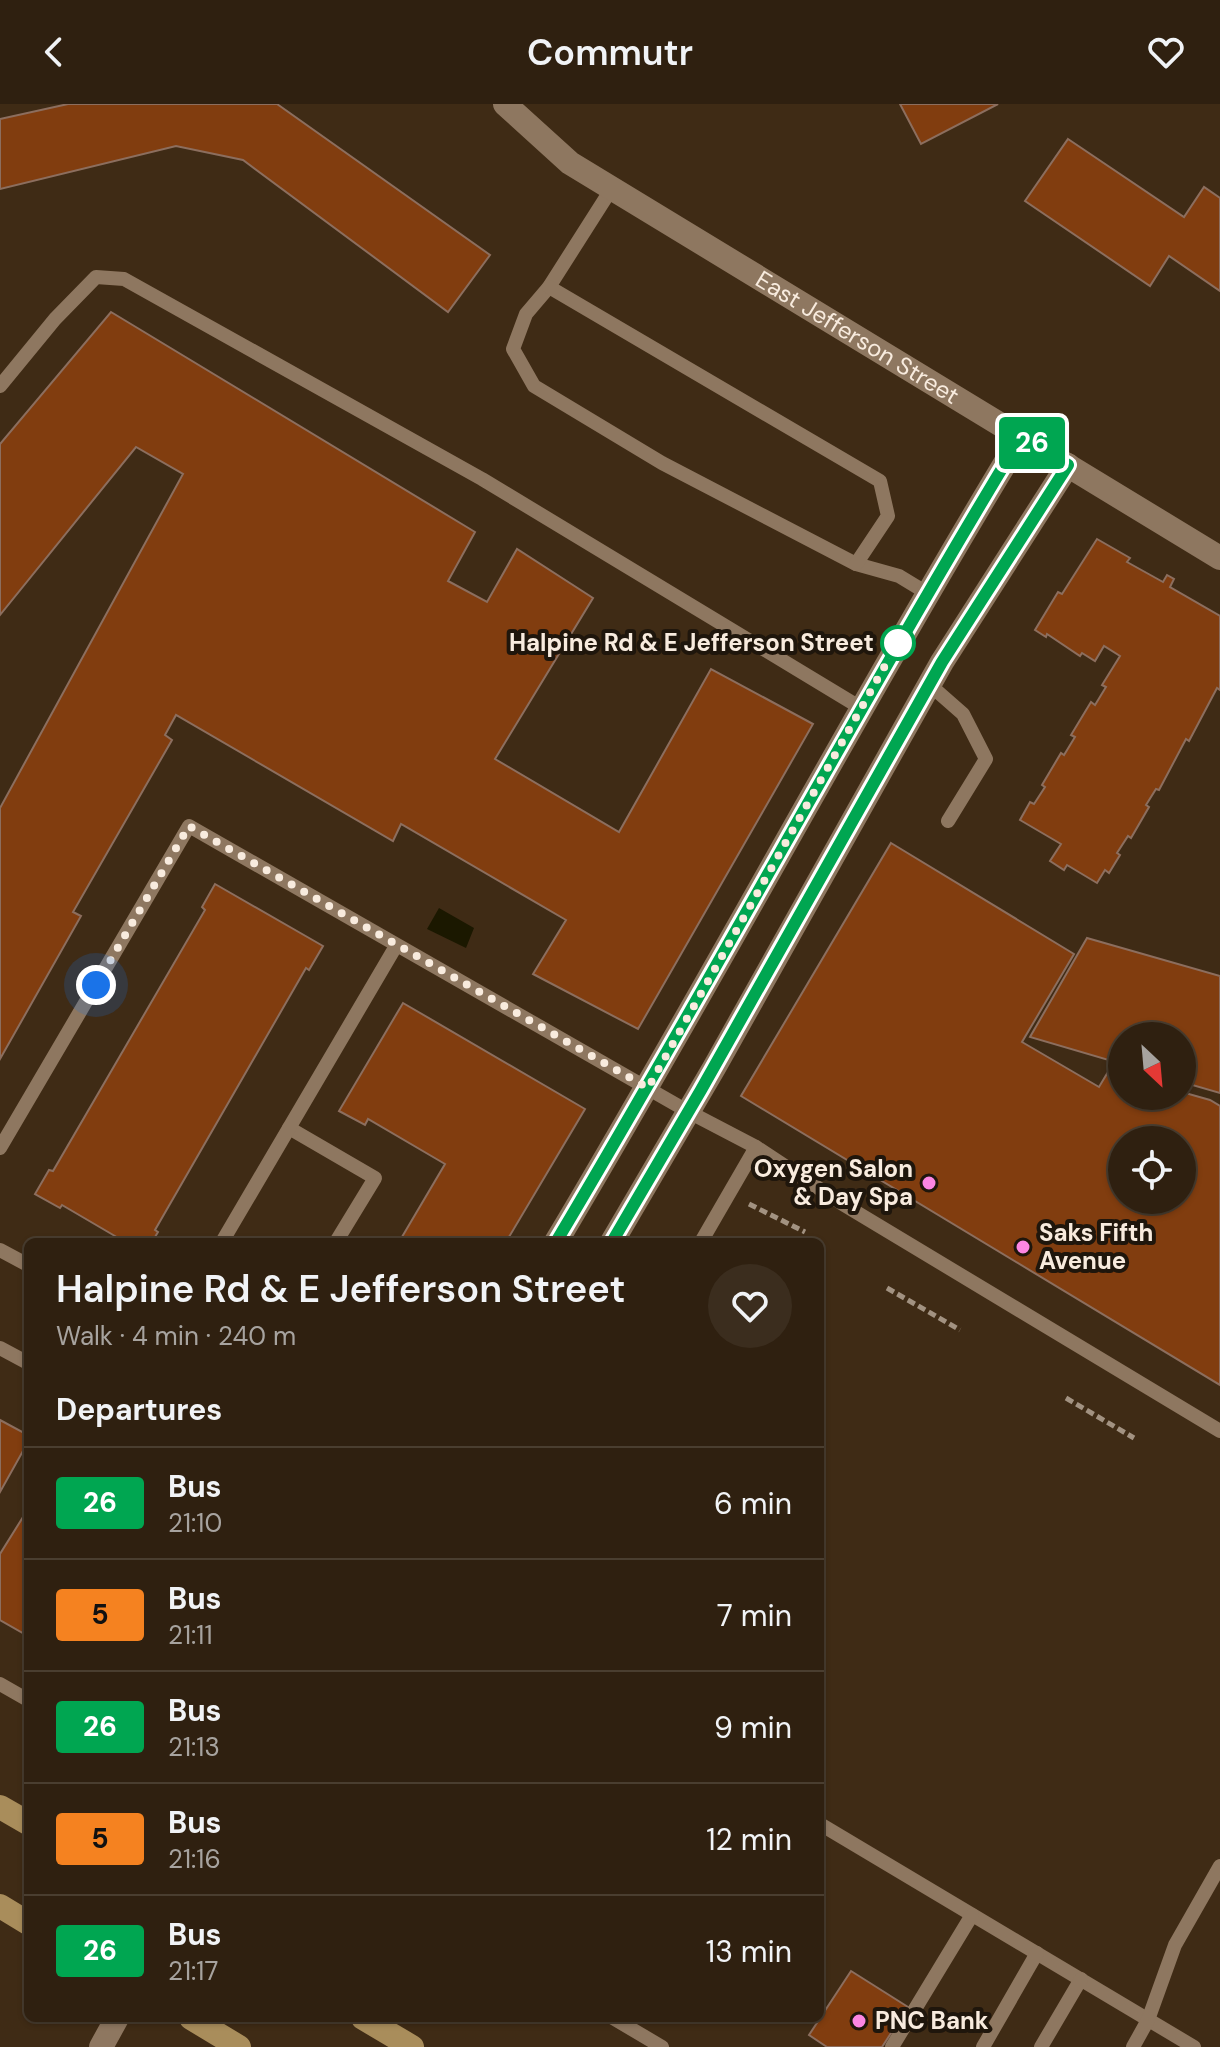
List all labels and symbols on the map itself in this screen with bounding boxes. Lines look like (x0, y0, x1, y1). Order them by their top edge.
street label: East Jefferson Street (750, 264, 965, 411)
line badge: 26 (996, 417, 1068, 469)
marker: Halpine Rd & E Jefferson Street (881, 626, 915, 660)
place label: Halpine Rd & E Jefferson Street (509, 627, 874, 658)
your location (76, 965, 116, 1005)
north arrow (1108, 1022, 1196, 1110)
place label: Oxygen Salon & Day Spa (754, 1153, 913, 1212)
marker: Oxygen Salon & Day Spa (920, 1174, 938, 1192)
place label: Saks Fifth Avenue (1039, 1217, 1153, 1276)
marker: Saks Fifth Avenue (1014, 1238, 1032, 1256)
place label: PNC Bank (875, 2005, 989, 2036)
marker: PNC Bank (850, 2012, 868, 2030)

